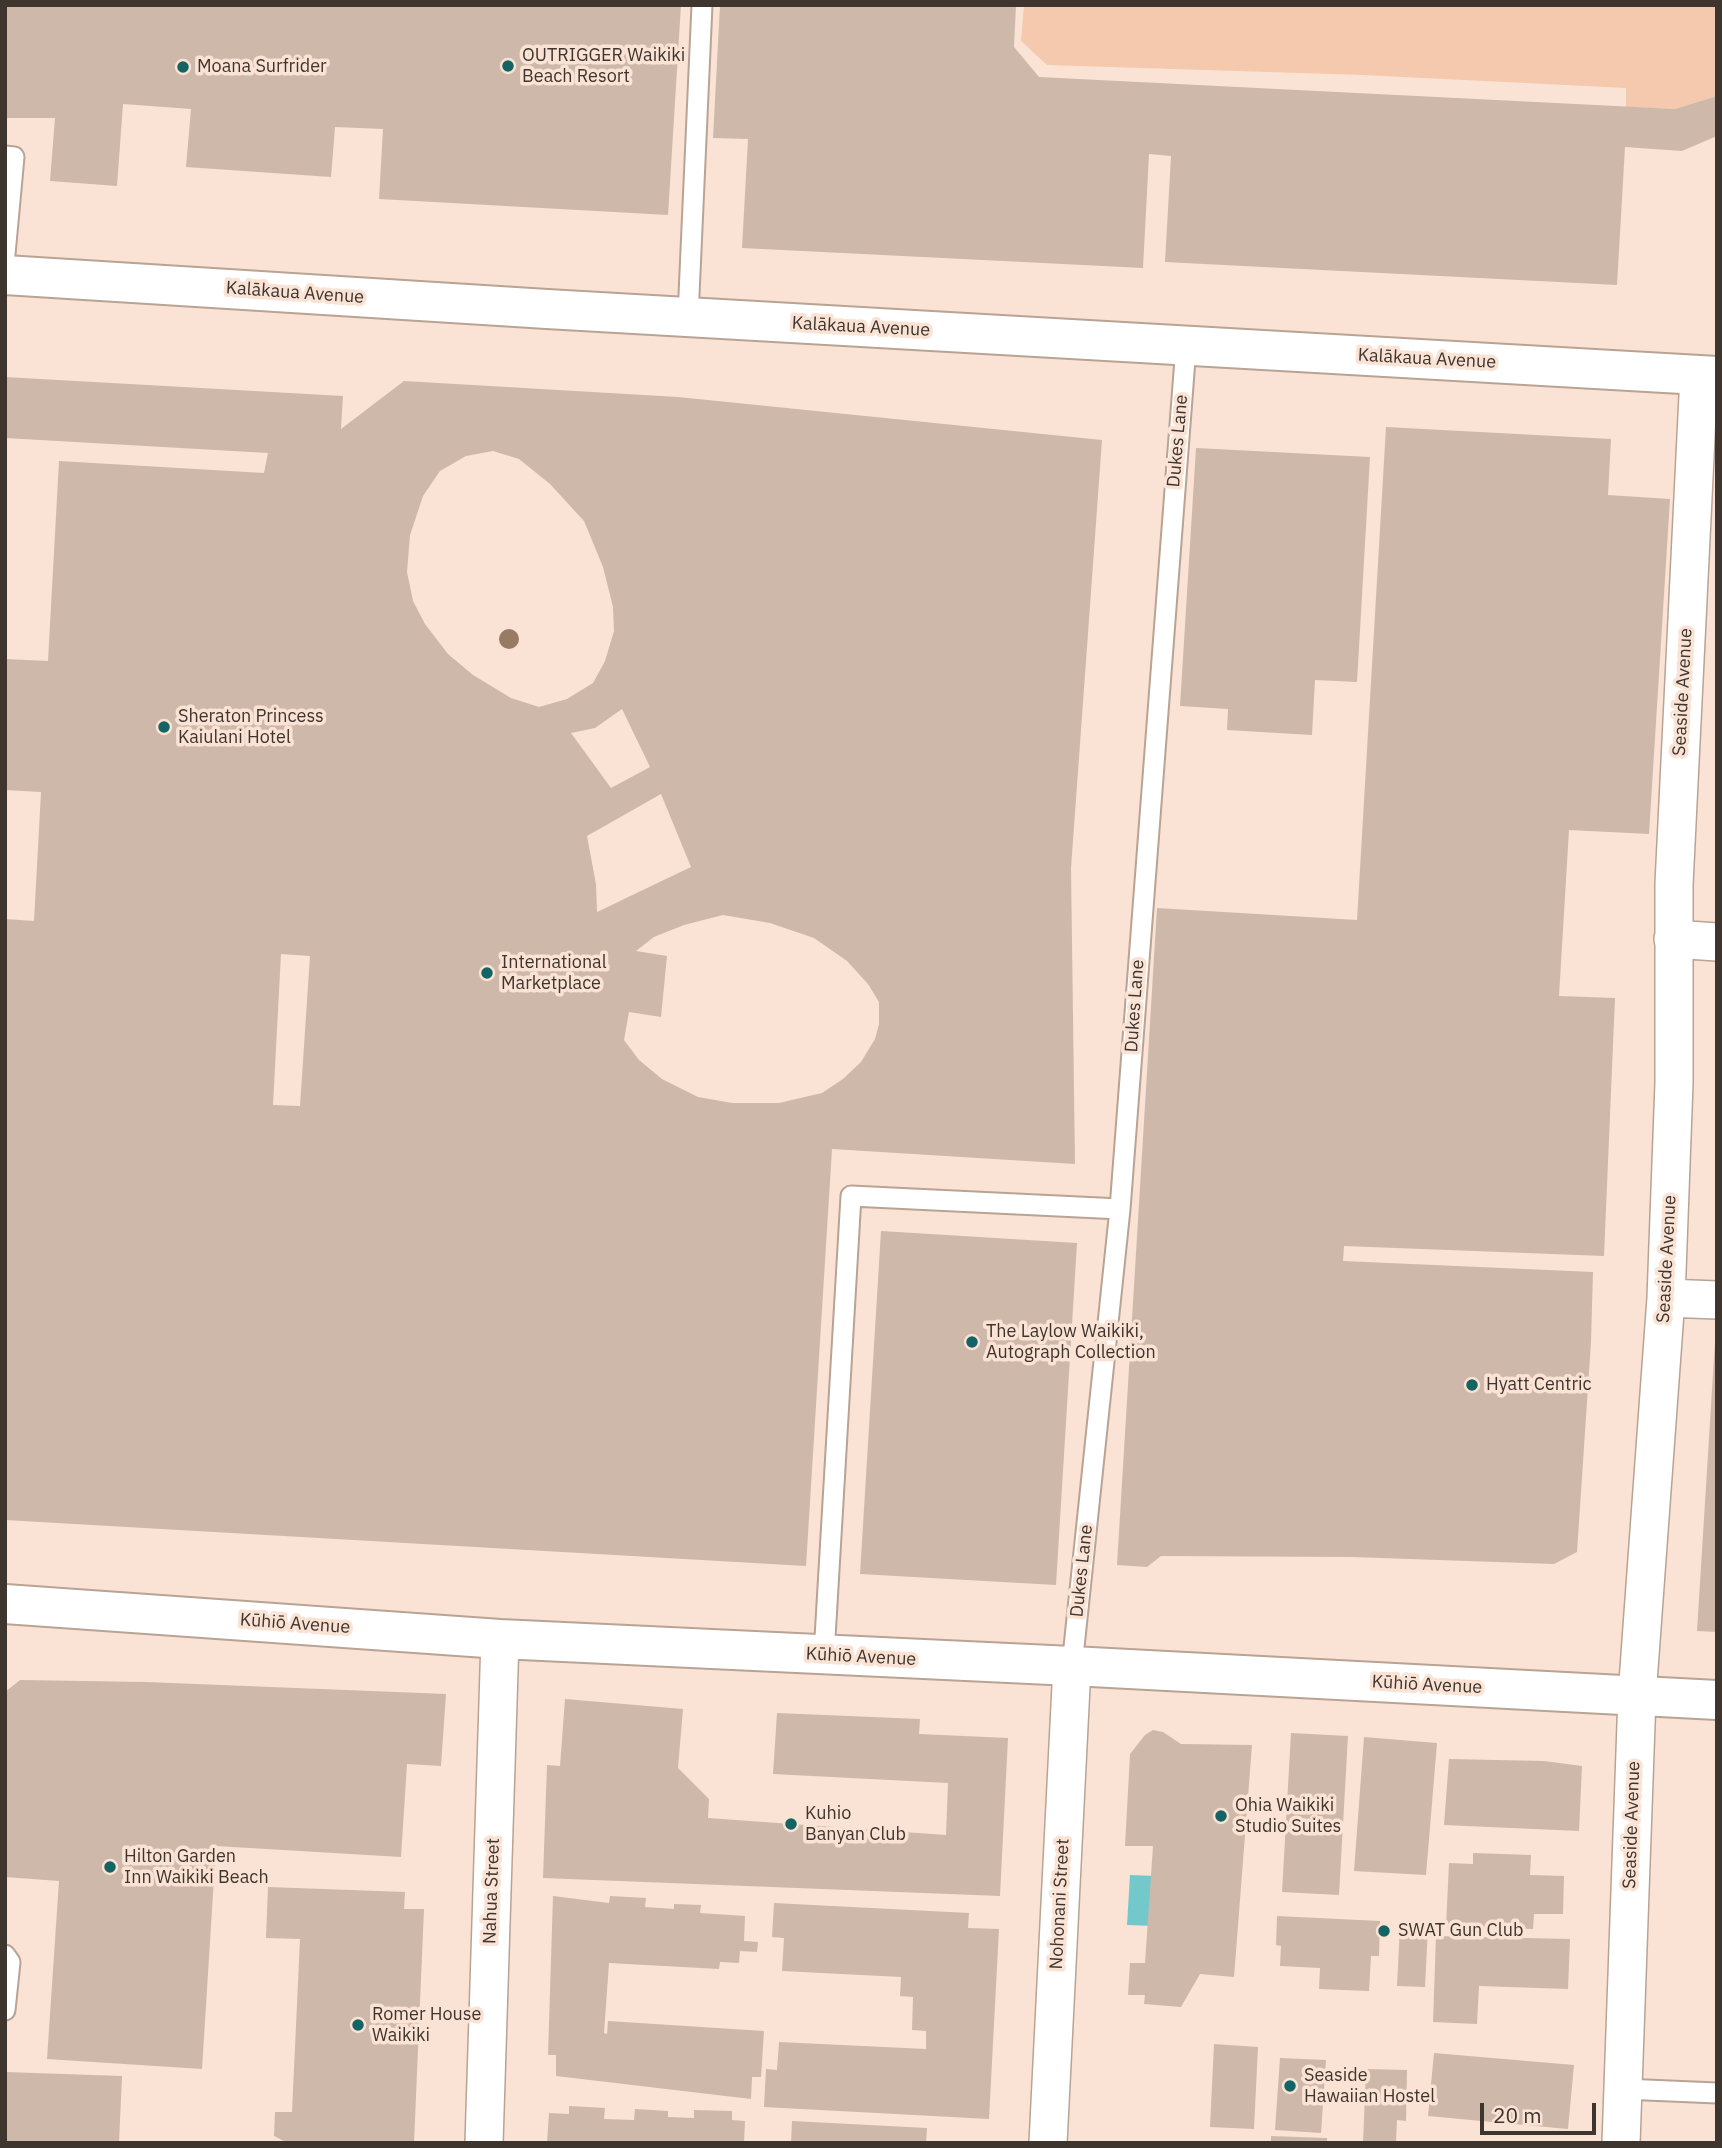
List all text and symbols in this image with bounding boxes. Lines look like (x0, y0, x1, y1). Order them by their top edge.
place label: OUTRIGGER Waikiki Beach Resort (522, 45, 685, 88)
place label: Moana Surfrider (197, 56, 327, 78)
marker: OUTRIGGER Waikiki Beach Resort (500, 58, 516, 74)
marker: Moana Surfrider (175, 59, 191, 75)
street label: Kalākaua Avenue (225, 277, 365, 309)
street label: Kalākaua Avenue (791, 313, 931, 341)
street label: Kalākaua Avenue (1357, 345, 1497, 373)
street label: Dukes Lane (1163, 394, 1193, 488)
street label: Seaside Avenue (1669, 628, 1697, 756)
place label: Sheraton Princess Kaiulani Hotel (178, 706, 324, 748)
marker: Sheraton Princess Kaiulani Hotel (156, 719, 172, 735)
place label: International Marketplace (501, 952, 607, 995)
street label: Dukes Lane (1121, 959, 1149, 1053)
marker: International Marketplace (479, 965, 495, 981)
street label: Seaside Avenue (1653, 1195, 1681, 1323)
place label: The Laylow Waikiki, Autograph Collection (986, 1321, 1156, 1364)
marker: The Laylow Waikiki, Autograph Collection (964, 1334, 980, 1350)
place label: Hyatt Centric (1486, 1374, 1592, 1396)
marker: Hyatt Centric (1464, 1377, 1480, 1393)
street label: Dukes Lane (1066, 1524, 1098, 1618)
street label: Kūhiō Avenue (239, 1609, 351, 1639)
street label: Kūhiō Avenue (805, 1643, 917, 1671)
street label: Kūhiō Avenue (1371, 1671, 1483, 1699)
street label: Seaside Avenue (1619, 1761, 1645, 1889)
place label: Ohia Waikiki Studio Suites (1235, 1795, 1341, 1838)
place label: Kuhio Banyan Club (805, 1803, 906, 1846)
marker: Ohia Waikiki Studio Suites (1213, 1808, 1229, 1824)
marker: Kuhio Banyan Club (783, 1816, 799, 1832)
street label: Nahua Street (479, 1838, 505, 1944)
street label: Nohonani Street (1046, 1838, 1074, 1970)
place label: Hilton Garden Inn Waikiki Beach (124, 1846, 269, 1888)
marker: Hilton Garden Inn Waikiki Beach (102, 1859, 118, 1875)
place label: SWAT Gun Club (1398, 1920, 1523, 1942)
marker: SWAT Gun Club (1376, 1923, 1392, 1939)
place label: Romer House Waikiki (372, 2004, 481, 2046)
marker: Romer House Waikiki (350, 2017, 366, 2033)
place label: Seaside Hawaiian Hostel (1304, 2065, 1435, 2108)
marker: Seaside Hawaiian Hostel (1282, 2078, 1298, 2094)
scale bar (1484, 2088, 1600, 2132)
text: 20 m (1493, 2101, 1542, 2129)

